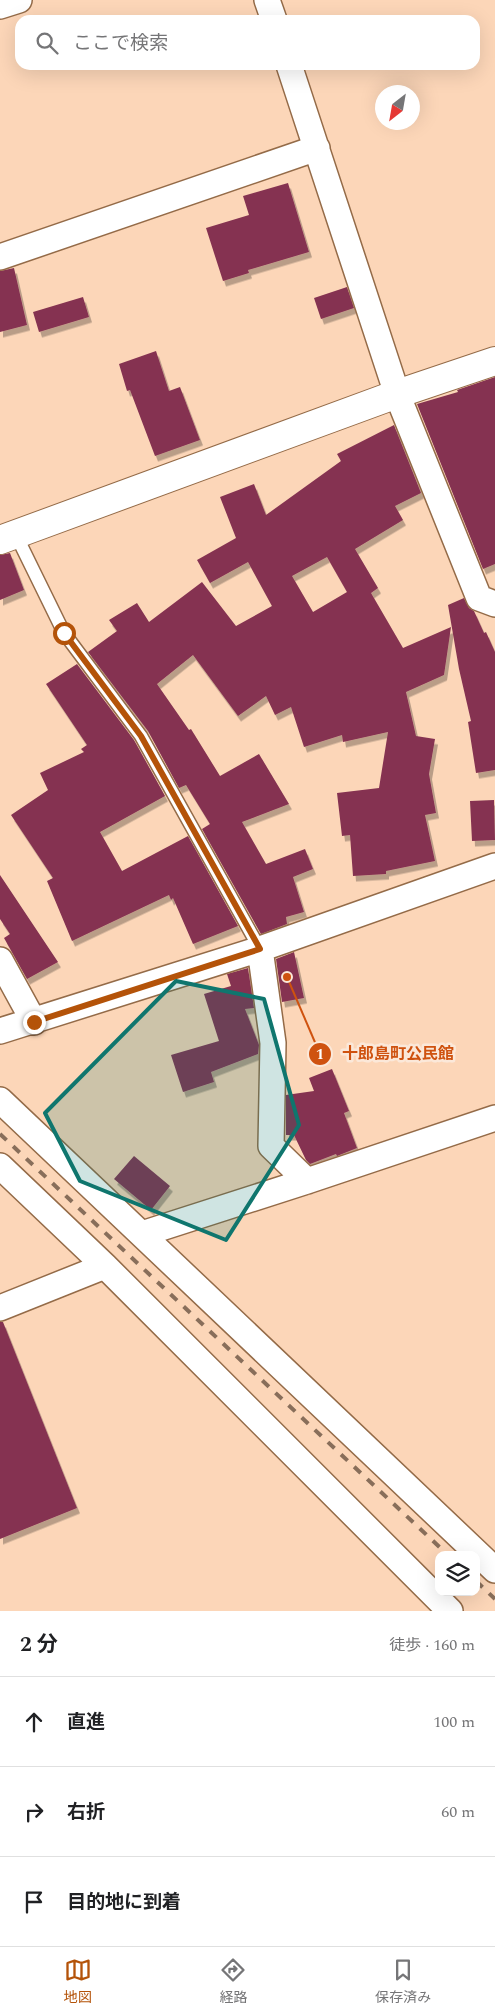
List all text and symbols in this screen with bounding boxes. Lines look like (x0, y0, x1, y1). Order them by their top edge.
search box (15, 15, 480, 70)
icon: search (33, 29, 61, 57)
text: ここで検索 (73, 29, 168, 58)
north arrow (375, 85, 420, 130)
route start (53, 622, 76, 645)
route end (23, 1011, 46, 1034)
callout: 十郎島町公民館 (307, 1038, 464, 1069)
text: 十郎島町公民館 (342, 1042, 454, 1066)
text: 1 (316, 1043, 324, 1066)
map controls (435, 1551, 480, 1596)
button: layers (435, 1551, 480, 1596)
text: 2 分 (20, 1629, 58, 1661)
text: 徒歩 · 160 m (389, 1633, 475, 1657)
icon: ahead (20, 1708, 48, 1736)
text: 直進 (67, 1708, 105, 1737)
text: 100 m (433, 1710, 475, 1734)
icon: right (20, 1798, 48, 1826)
text: 右折 (67, 1798, 105, 1827)
text: 60 m (441, 1800, 475, 1824)
icon: arrive (20, 1888, 48, 1916)
text: 目的地に到着 (67, 1888, 181, 1917)
tab: 地図 (64, 1956, 92, 2008)
tab: 経路 (219, 1956, 247, 2008)
tab: 保存済み (375, 1956, 431, 2008)

